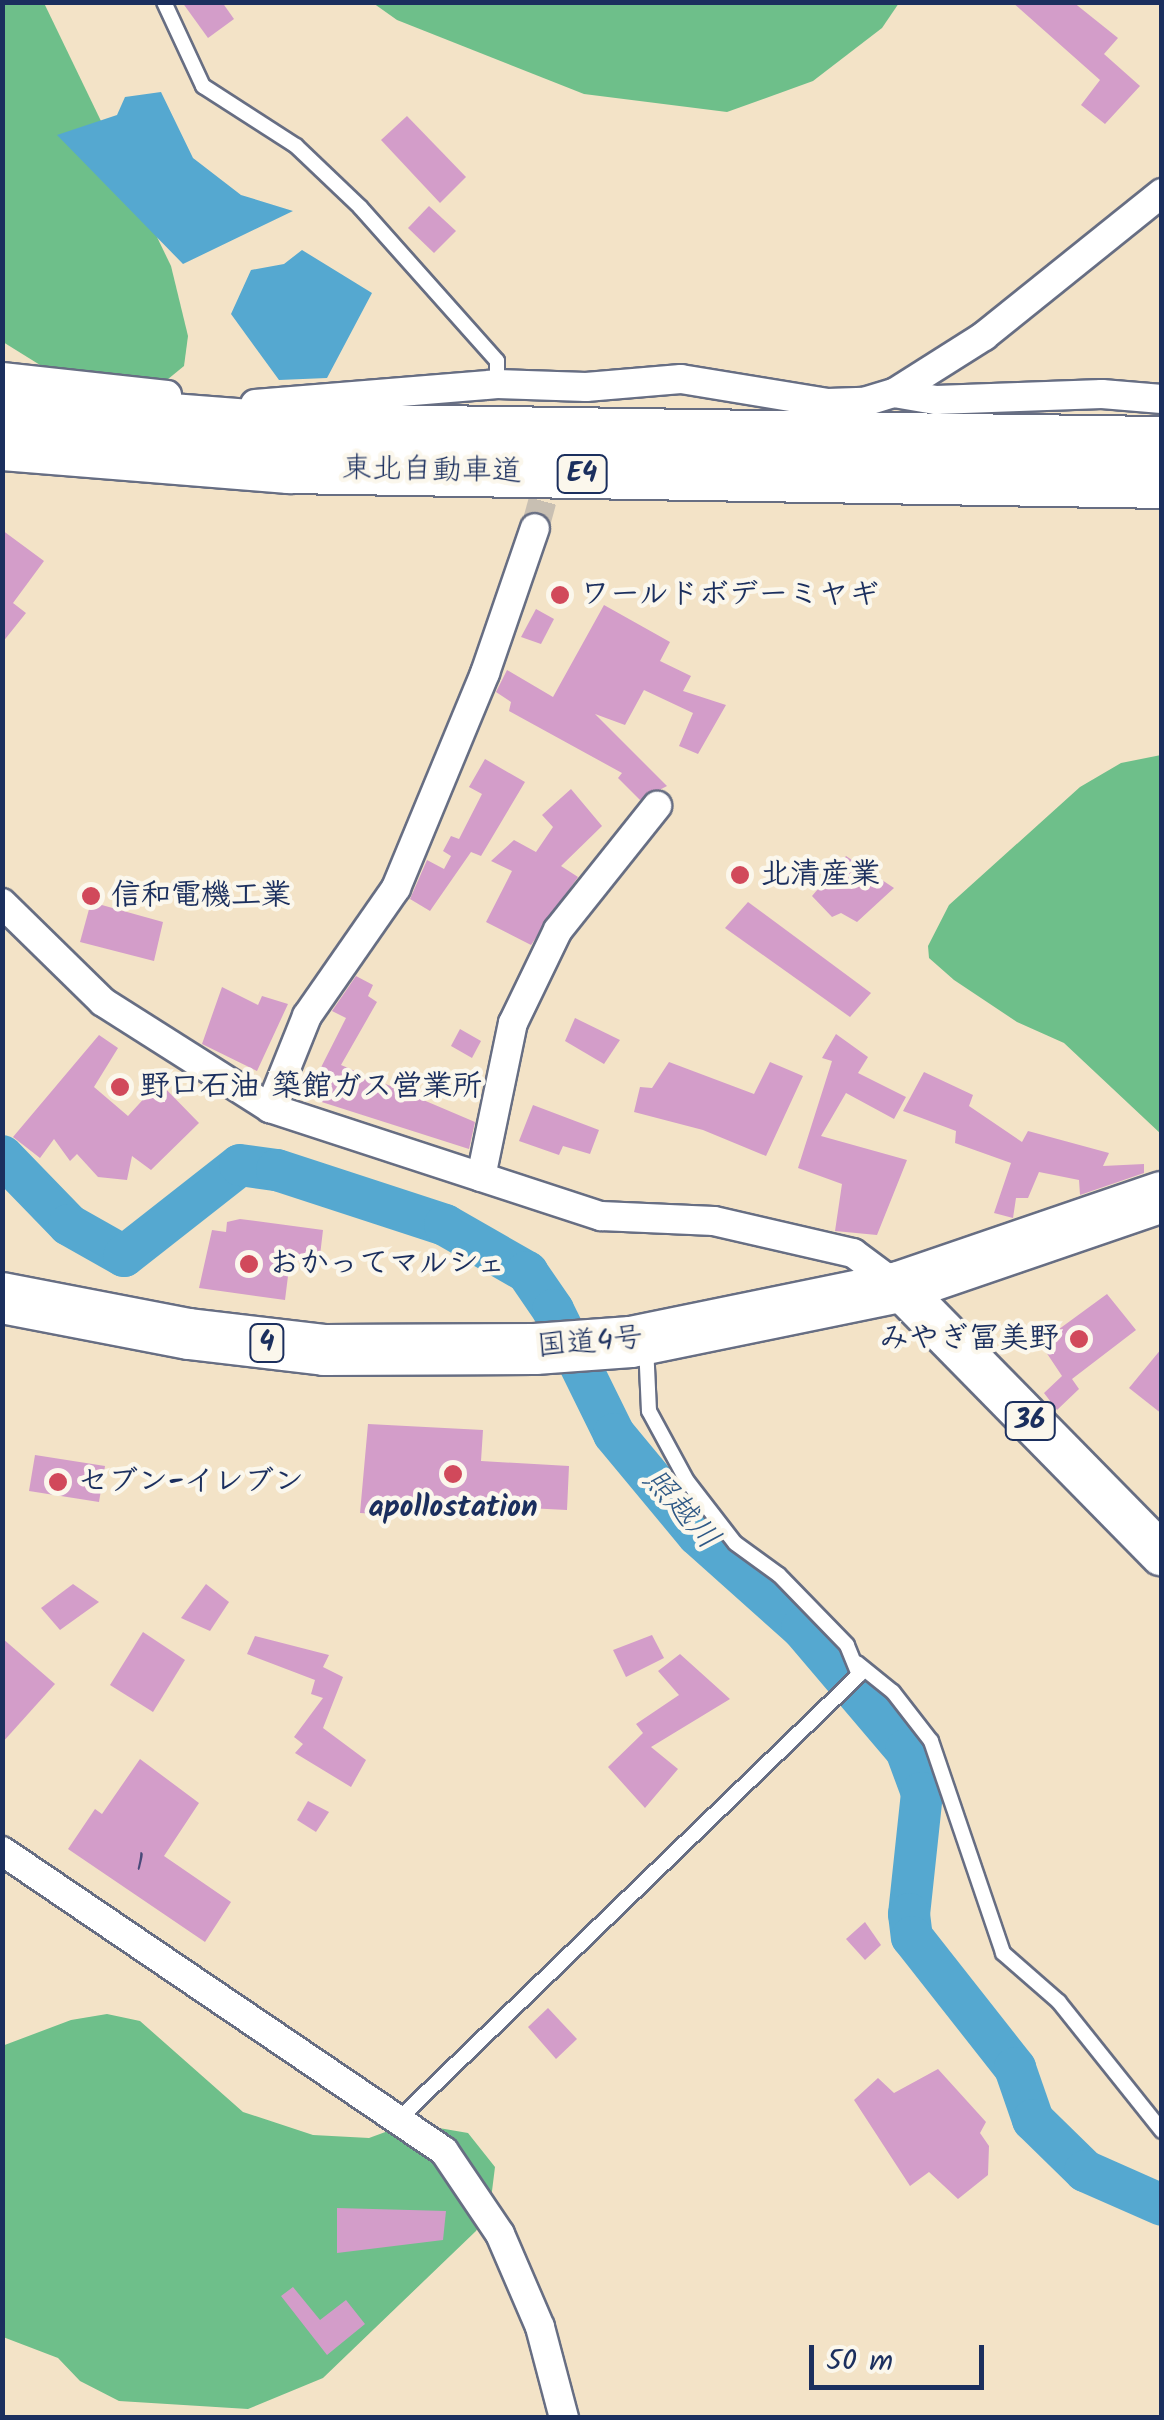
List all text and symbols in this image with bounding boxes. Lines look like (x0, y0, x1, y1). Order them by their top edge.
street label: 東北自動車道 (342, 451, 522, 491)
road number: E4 (554, 451, 610, 497)
place label: ワールドボデーミヤギ (580, 577, 879, 613)
marker: ワールドボデーミヤギ (549, 584, 571, 606)
place label: 北清産業 (760, 857, 880, 893)
marker: 北清産業 (729, 864, 751, 886)
place label: 信和電機工業 (111, 878, 291, 914)
marker: 信和電機工業 (80, 885, 102, 907)
place label: 野口石油 築館ガス営業所 (140, 1069, 482, 1105)
marker: 野口石油 築館ガス営業所 (109, 1076, 131, 1098)
place label: おかってマルシェ (269, 1246, 509, 1282)
marker: おかってマルシェ (238, 1253, 260, 1275)
road number: 4 (247, 1320, 287, 1366)
street label: 国道4号 (535, 1320, 645, 1366)
place label: みやぎ冨美野 (879, 1321, 1059, 1357)
marker: みやぎ冨美野 (1068, 1328, 1090, 1350)
road number: 36 (1002, 1398, 1058, 1444)
water label: 照越川 (634, 1461, 726, 1559)
marker: apollostation (442, 1463, 464, 1485)
place label: セブン-イレブン (78, 1464, 304, 1500)
marker: セブン-イレブン (47, 1471, 69, 1493)
place label: apollostation (368, 1490, 538, 1526)
house number: 1 (136, 1848, 144, 1878)
scale bar (814, 2325, 989, 2387)
text: 50 m (826, 2338, 893, 2386)

